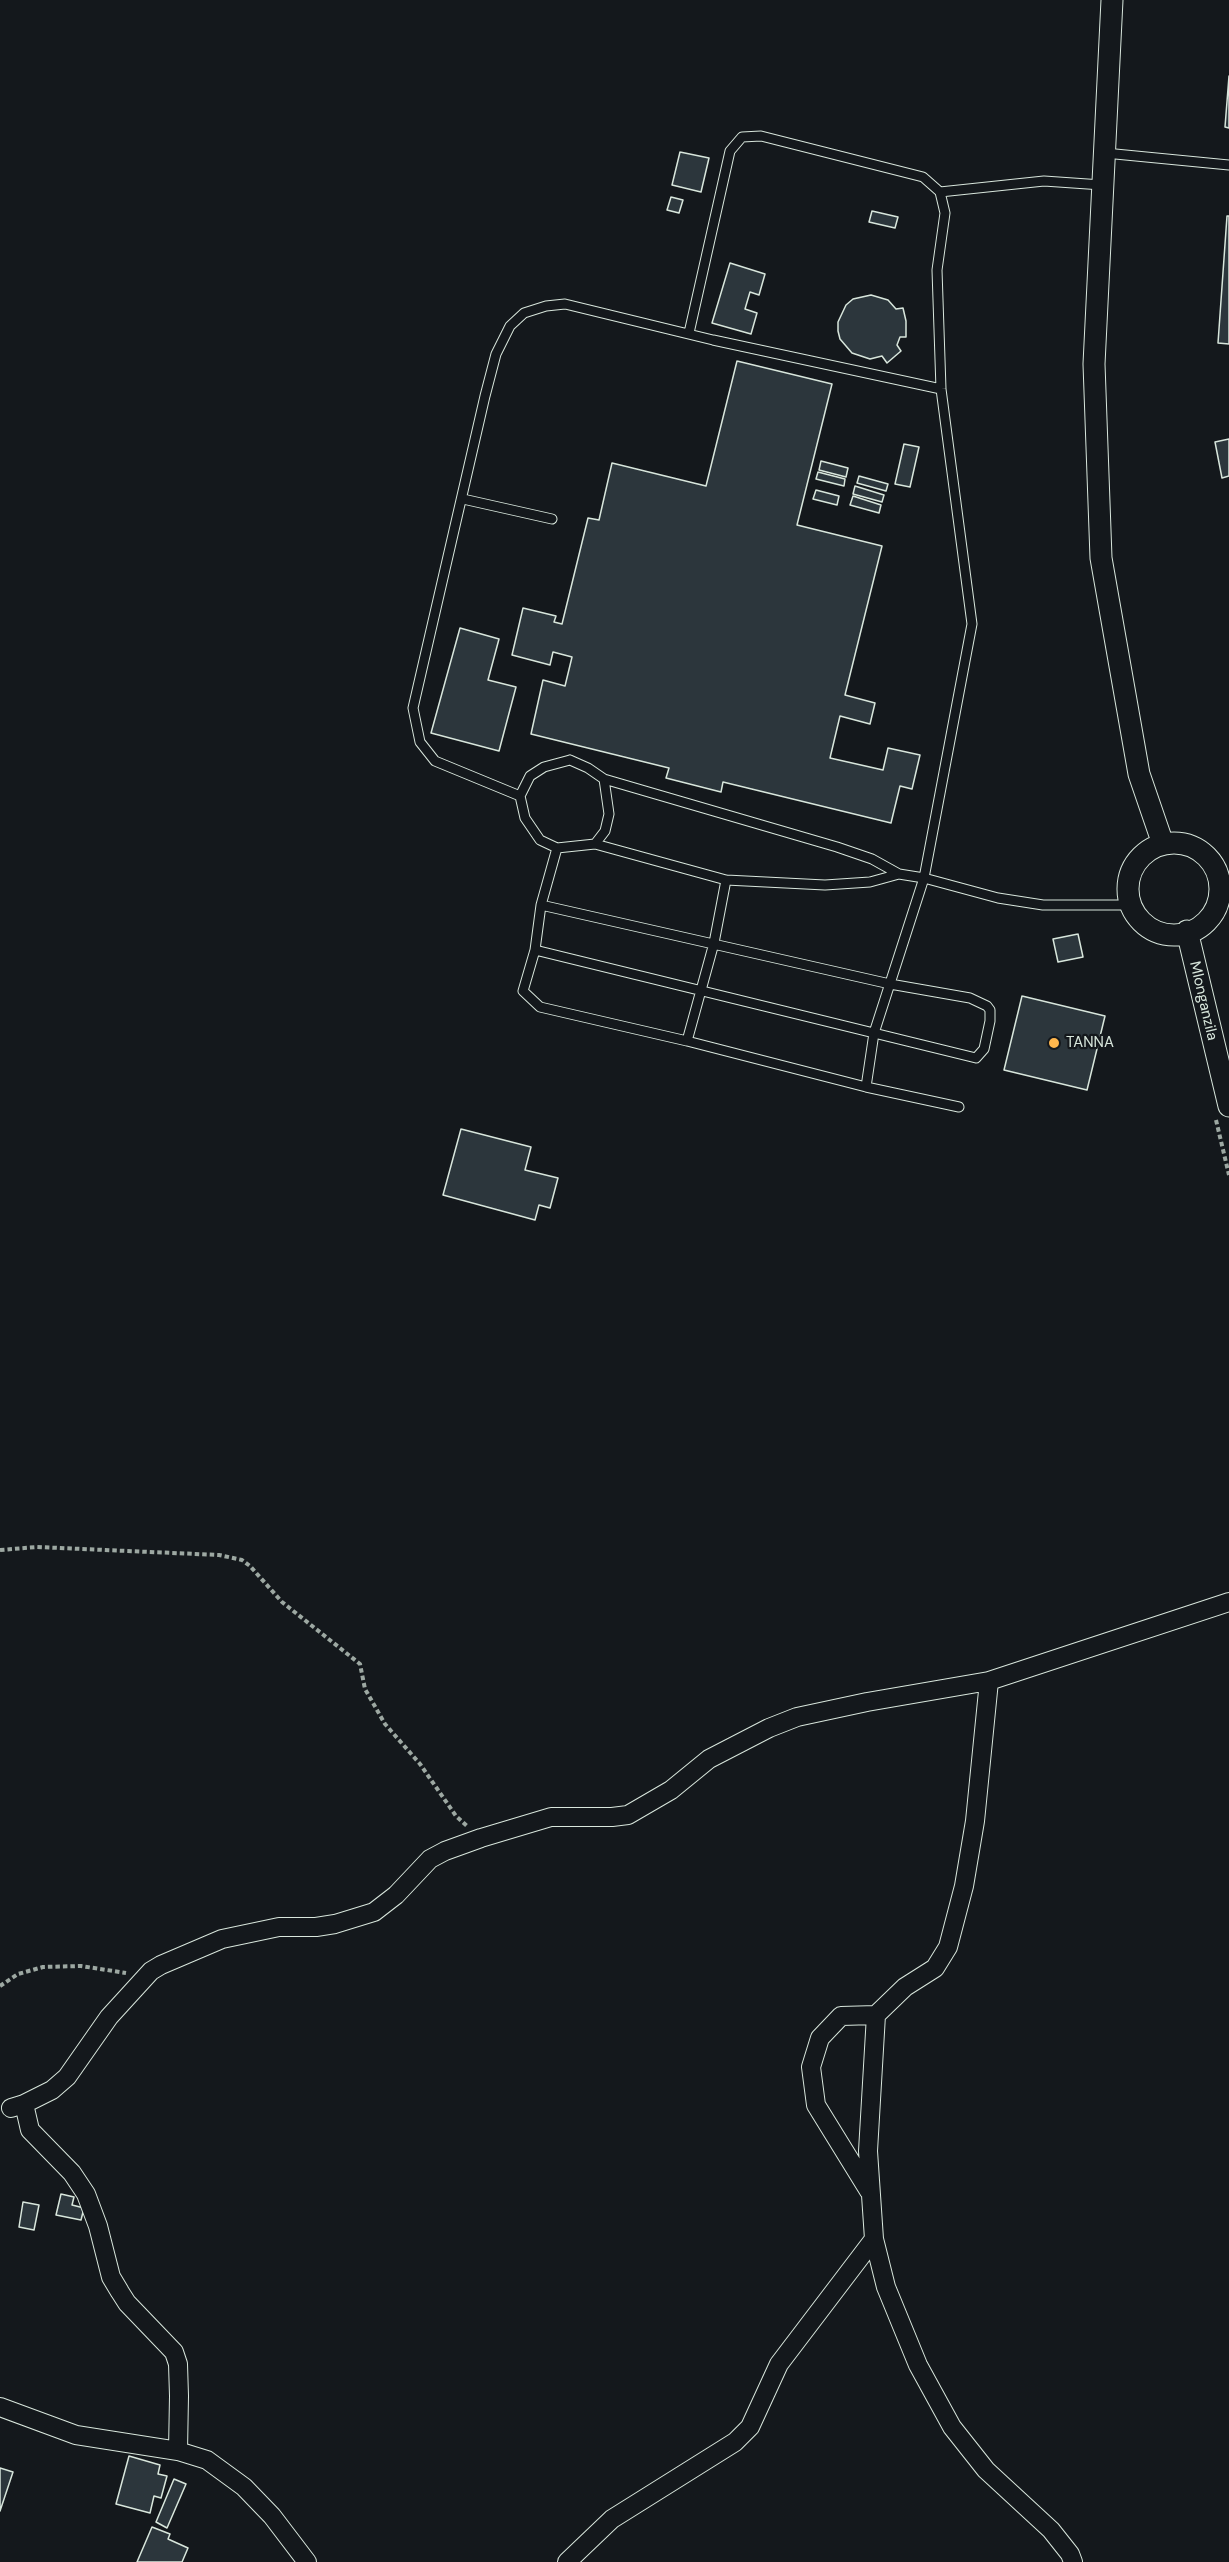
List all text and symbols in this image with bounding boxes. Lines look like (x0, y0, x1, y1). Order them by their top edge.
street label: Mlonganzila (1185, 960, 1221, 1042)
place label: TANNA (1066, 1034, 1114, 1052)
marker: TANNA (1047, 1036, 1061, 1050)

